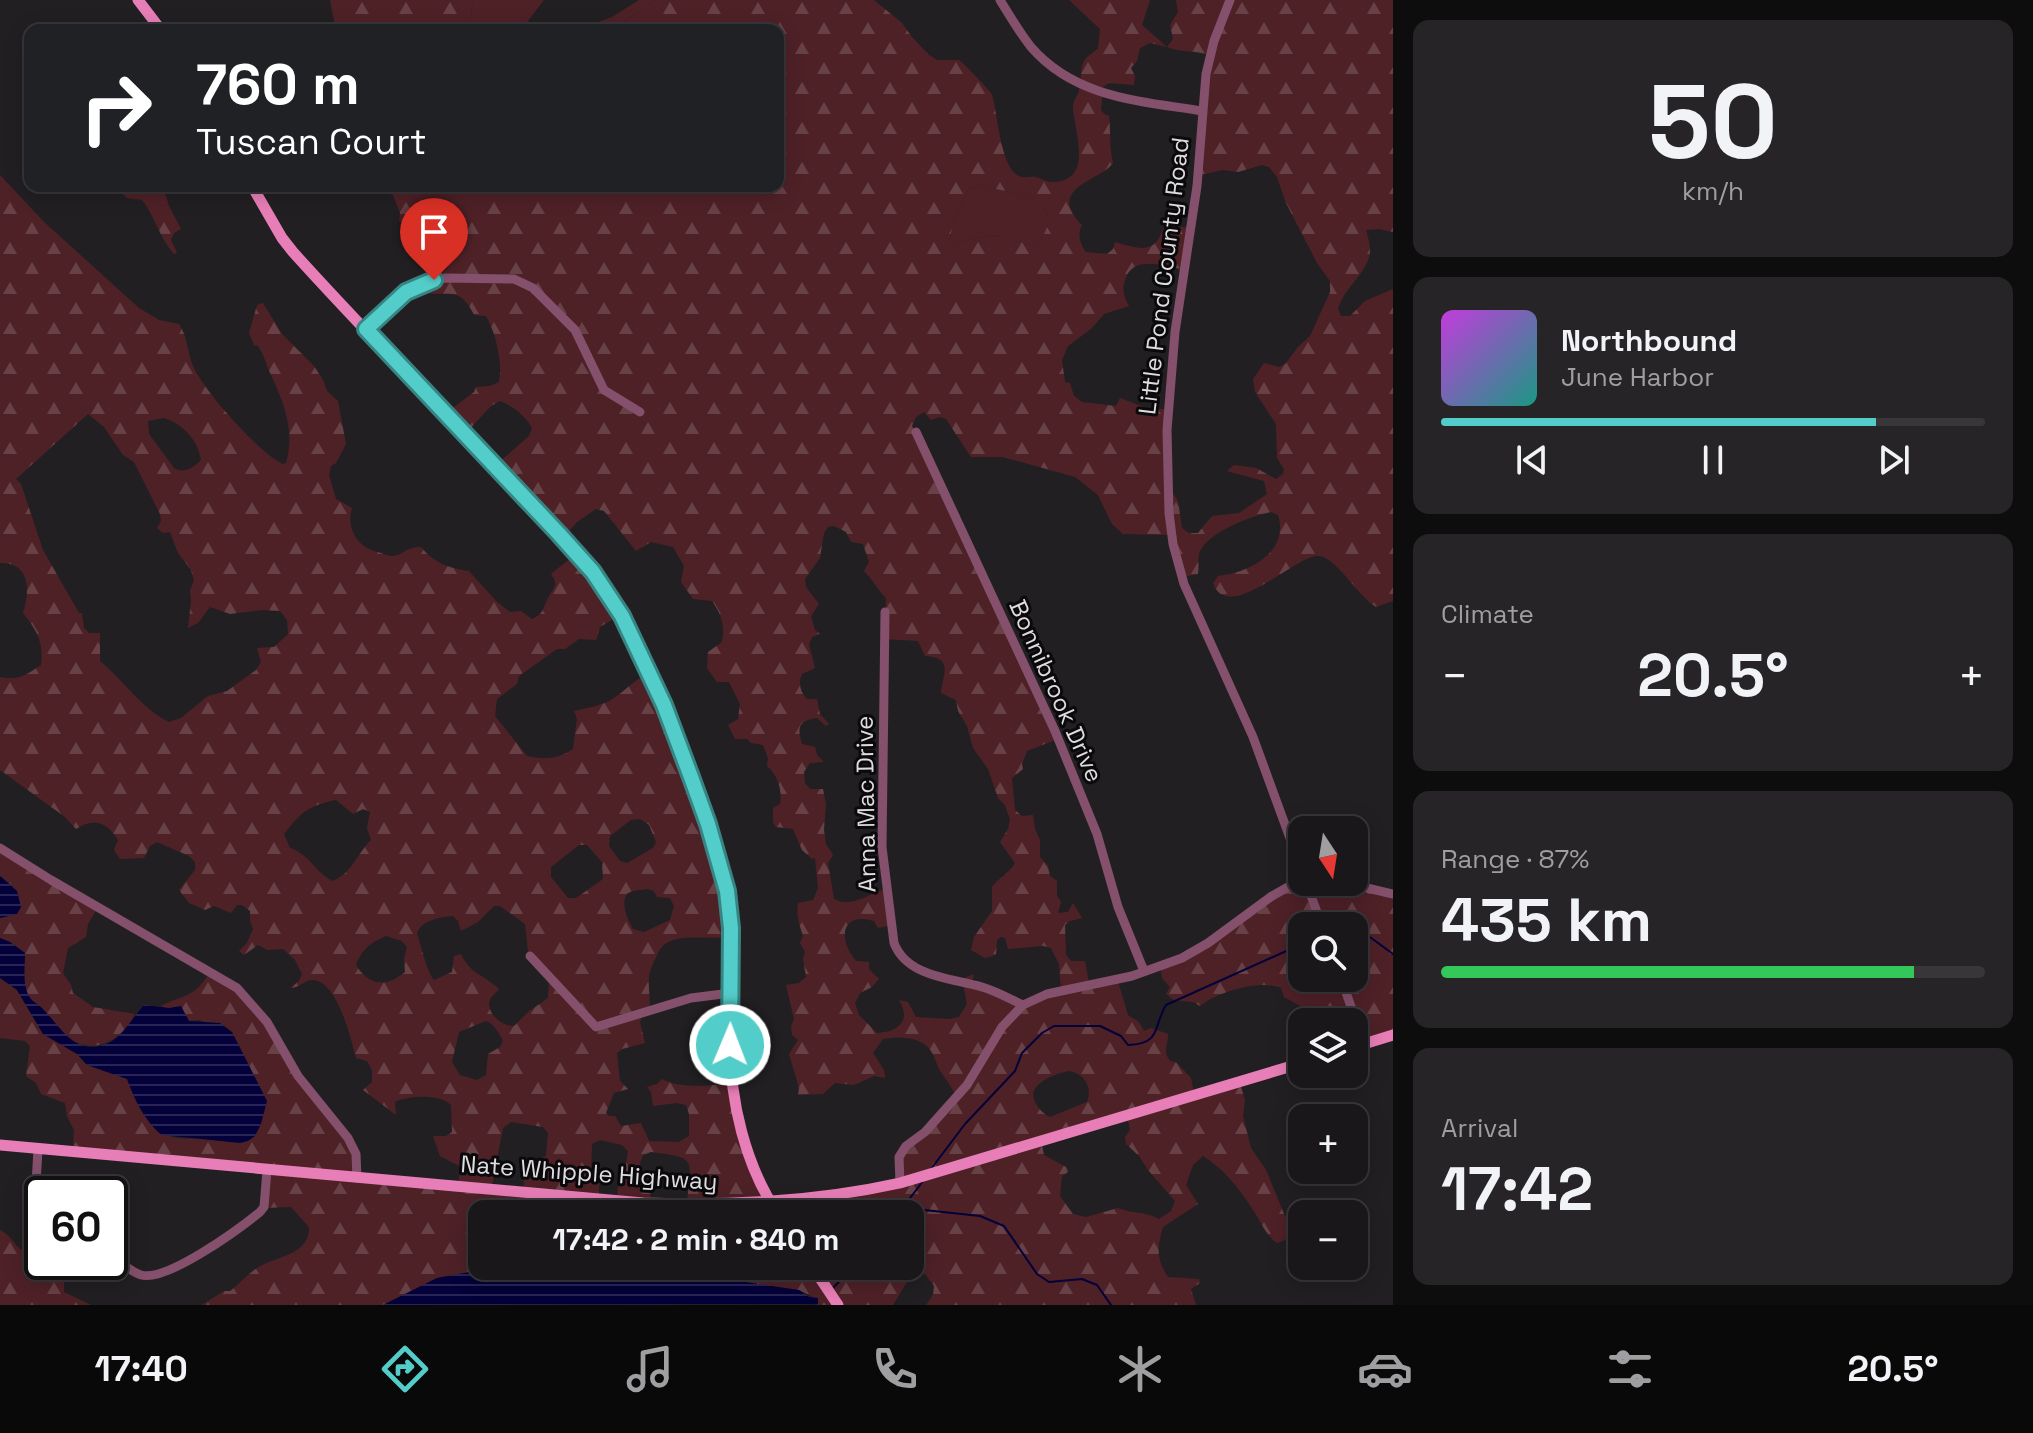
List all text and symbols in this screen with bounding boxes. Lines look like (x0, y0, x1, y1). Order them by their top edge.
text: 760 m (196, 49, 360, 120)
icon: right (64, 56, 168, 160)
text: 50 (1648, 56, 1778, 188)
text: Tuscan Court (196, 119, 426, 165)
street label: Little Pond County Road (1131, 135, 1196, 416)
text: km/h (1682, 174, 1744, 208)
pin (400, 198, 468, 280)
icon: arrive (412, 210, 456, 254)
text: Northbound (1561, 321, 1737, 360)
text: June Harbor (1561, 360, 1714, 394)
icon: previous (1510, 438, 1554, 482)
icon: pause (1691, 438, 1735, 482)
icon: next (1872, 438, 1916, 482)
street label: Bonnibrook Drive (1002, 595, 1111, 787)
text: Climate (1441, 597, 1534, 631)
text: 20.5° (1637, 637, 1789, 714)
text: − (1441, 648, 1468, 704)
text: + (1958, 648, 1985, 704)
street label: Anna Mac Drive (848, 715, 883, 893)
north arrow (1288, 816, 1368, 896)
map controls (1288, 816, 1368, 1280)
text: Range · 87% (1441, 842, 1589, 876)
text: 435 km (1441, 882, 1652, 959)
button: search (1288, 912, 1368, 992)
position arrow (688, 1003, 772, 1087)
button: layers (1288, 1008, 1368, 1088)
button: + (1288, 1104, 1368, 1184)
text: Arrival (1441, 1111, 1518, 1145)
street label: Nate Whipple Highway (460, 1148, 718, 1197)
text: 17:42 (1441, 1151, 1593, 1228)
speed limit sign: 60 (24, 1176, 128, 1280)
button: − (1288, 1200, 1368, 1280)
text: 17:42 · 2 min · 840 m (553, 1220, 839, 1259)
icon: directions (377, 1341, 433, 1397)
icon: music (622, 1341, 678, 1397)
icon: phone (867, 1341, 923, 1397)
icon: climate (1112, 1341, 1168, 1397)
icon: car (1357, 1341, 1413, 1397)
icon: filters (1602, 1341, 1658, 1397)
text: 17:40 (95, 1346, 188, 1392)
text: 20.5° (1848, 1346, 1938, 1392)

